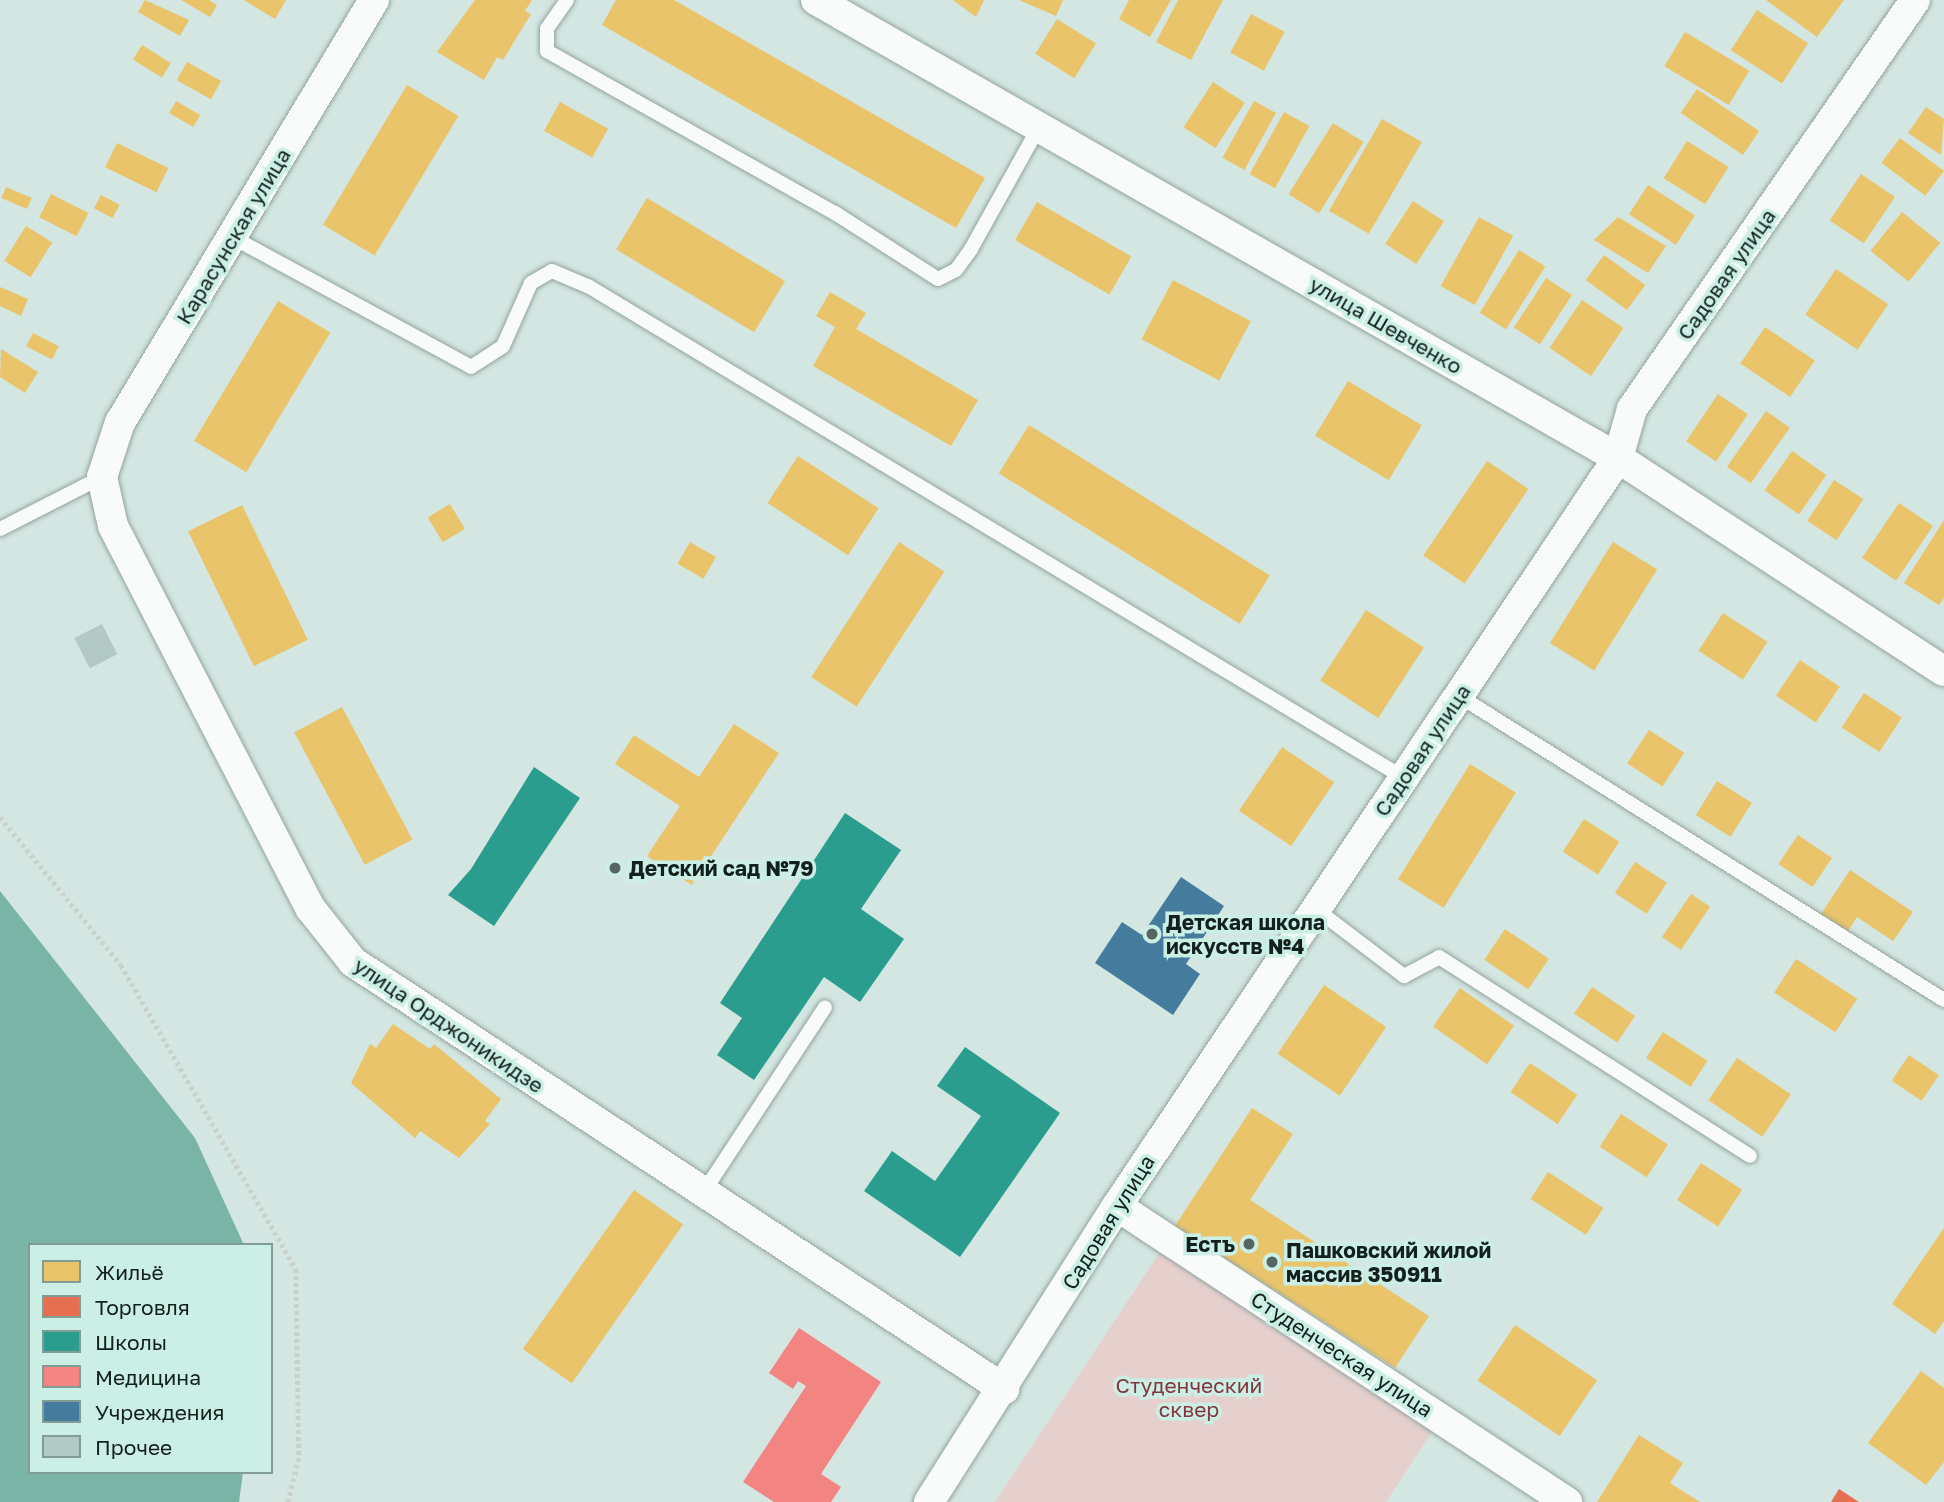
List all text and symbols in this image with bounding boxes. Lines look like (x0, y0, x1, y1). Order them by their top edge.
street label: Карасунская улица (171, 144, 295, 328)
street label: Садовая улица (1672, 204, 1780, 344)
street label: улица Шевченко (1305, 271, 1467, 379)
street label: Садовая улица (1369, 679, 1475, 821)
place label: Детский сад №79 (629, 855, 813, 881)
marker: Детский сад №79 (607, 860, 623, 876)
place label: Детская школа искусств №4 (1166, 909, 1325, 959)
marker: Детская школа искусств №4 (1144, 926, 1160, 942)
street label: улица Орджоникидзе (349, 952, 549, 1098)
street label: Садовая улица (1057, 1150, 1159, 1294)
place label: Естъ (1185, 1231, 1235, 1257)
marker: Естъ (1241, 1236, 1257, 1252)
place label: Пашковский жилой массив 350911 (1286, 1237, 1491, 1287)
legend (28, 1243, 273, 1474)
marker: Пашковский жилой массив 350911 (1264, 1254, 1280, 1270)
text: Жильё (95, 1259, 164, 1285)
street label: Студенческая улица (1246, 1286, 1438, 1422)
text: Торговля (95, 1294, 190, 1320)
text: Школы (95, 1329, 167, 1355)
text: Медицина (95, 1364, 201, 1390)
park label: Студенческий сквер (1116, 1372, 1262, 1422)
text: Учреждения (95, 1399, 224, 1425)
text: Прочее (95, 1434, 172, 1460)

